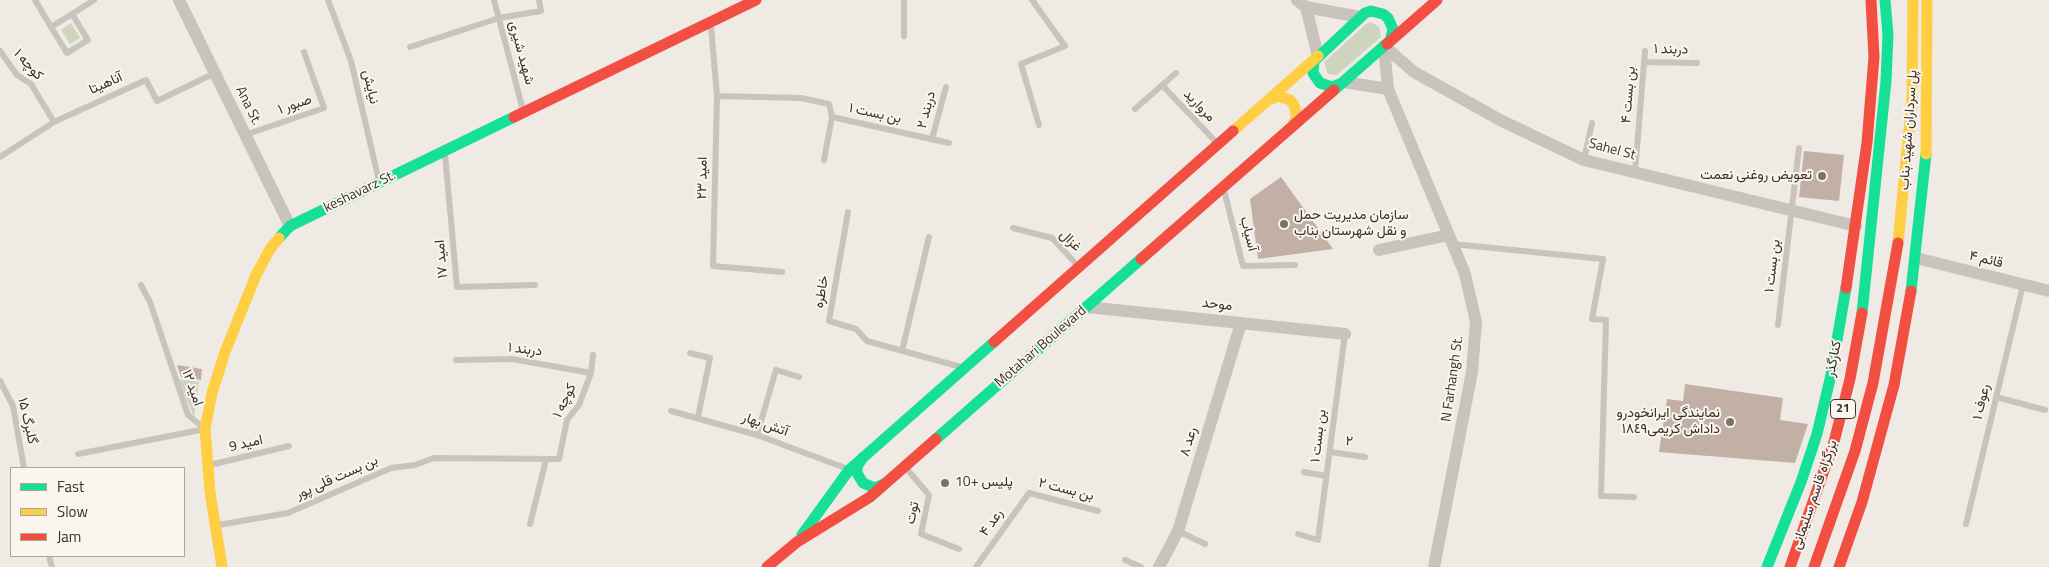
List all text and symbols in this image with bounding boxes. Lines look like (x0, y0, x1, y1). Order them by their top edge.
street label: شهید شیری (504, 19, 538, 87)
street label: دربند ۱ (1654, 41, 1688, 59)
street label: کوچه ۱ (10, 46, 46, 84)
street label: بن بست ۴ (1618, 66, 1640, 124)
street label: نیایش (358, 68, 382, 106)
street label: آناهیتا (87, 69, 125, 99)
street label: پل سرداران شهید بناب (1896, 69, 1922, 191)
street label: Ana St. (231, 84, 265, 128)
street label: مروارید (1180, 86, 1218, 126)
street label: دربند ۲ (914, 90, 940, 130)
street label: صبور ۱ (276, 91, 314, 119)
street label: بن بست ۱ (847, 100, 903, 128)
street label: Sahel St (1587, 136, 1637, 164)
street label: امید ۲۳ (694, 156, 712, 200)
street label: keshavarz St. (321, 167, 399, 217)
place label: تعویض روغنی نعمت (1700, 168, 1812, 184)
marker: تعویض روغنی نعمت (1816, 170, 1828, 182)
place label: سازمان مدیریت حمل و نقل شهرستان بناب (1294, 208, 1408, 240)
street label: آسیاب (1236, 215, 1260, 253)
marker: سازمان مدیریت حمل و نقل شهرستان بناب (1278, 218, 1290, 230)
street label: غزال (1056, 227, 1084, 255)
street label: بن بست ۱ (1761, 238, 1785, 294)
street label: امید ۱۷ (432, 239, 452, 279)
street label: قائم ۴ (1967, 248, 2005, 272)
street label: خاطره (811, 274, 833, 310)
street label: موحد (1201, 295, 1233, 315)
street label: Motahari Boulevard (992, 303, 1090, 391)
street label: N Farhangh St. (1439, 335, 1467, 423)
street label: کنارگذر (1822, 339, 1846, 379)
street label: دربند ۱ (507, 340, 543, 360)
street label: امید ۱۲ (178, 367, 206, 409)
street label: کوچه ۱ (550, 381, 580, 421)
street label: رعوف ۱ (1970, 382, 1994, 422)
street label: گلبرگ ۱۵ (13, 396, 41, 446)
road number: 21 (1830, 399, 1856, 418)
place label: نمایندگی ایرانخودرو داداش کریمی١٨٤٩ (1617, 406, 1720, 438)
street label: بن بست ۱ (1307, 408, 1331, 464)
street label: آتش بهار (740, 409, 790, 441)
marker: نمایندگی ایرانخودرو داداش کریمی١٨٤٩ (1724, 416, 1736, 428)
street label: رعد ۸ (1177, 425, 1201, 459)
street label: امید 9 (227, 432, 265, 456)
street label: ۲ (1344, 433, 1354, 451)
street label: بزرگراه قاسم سلیمانی (1788, 438, 1842, 552)
street label: بن بست قلی پور (293, 452, 381, 504)
legend (10, 467, 185, 557)
text: Fast (57, 475, 84, 498)
place label: پلیس +10 (955, 475, 1013, 491)
street label: بن بست ۲ (1036, 475, 1096, 505)
marker: پلیس +10 (939, 477, 951, 489)
text: Slow (57, 500, 88, 523)
street label: توت (902, 500, 924, 526)
street label: رعد ۴ (977, 506, 1007, 540)
text: Jam (57, 525, 81, 548)

